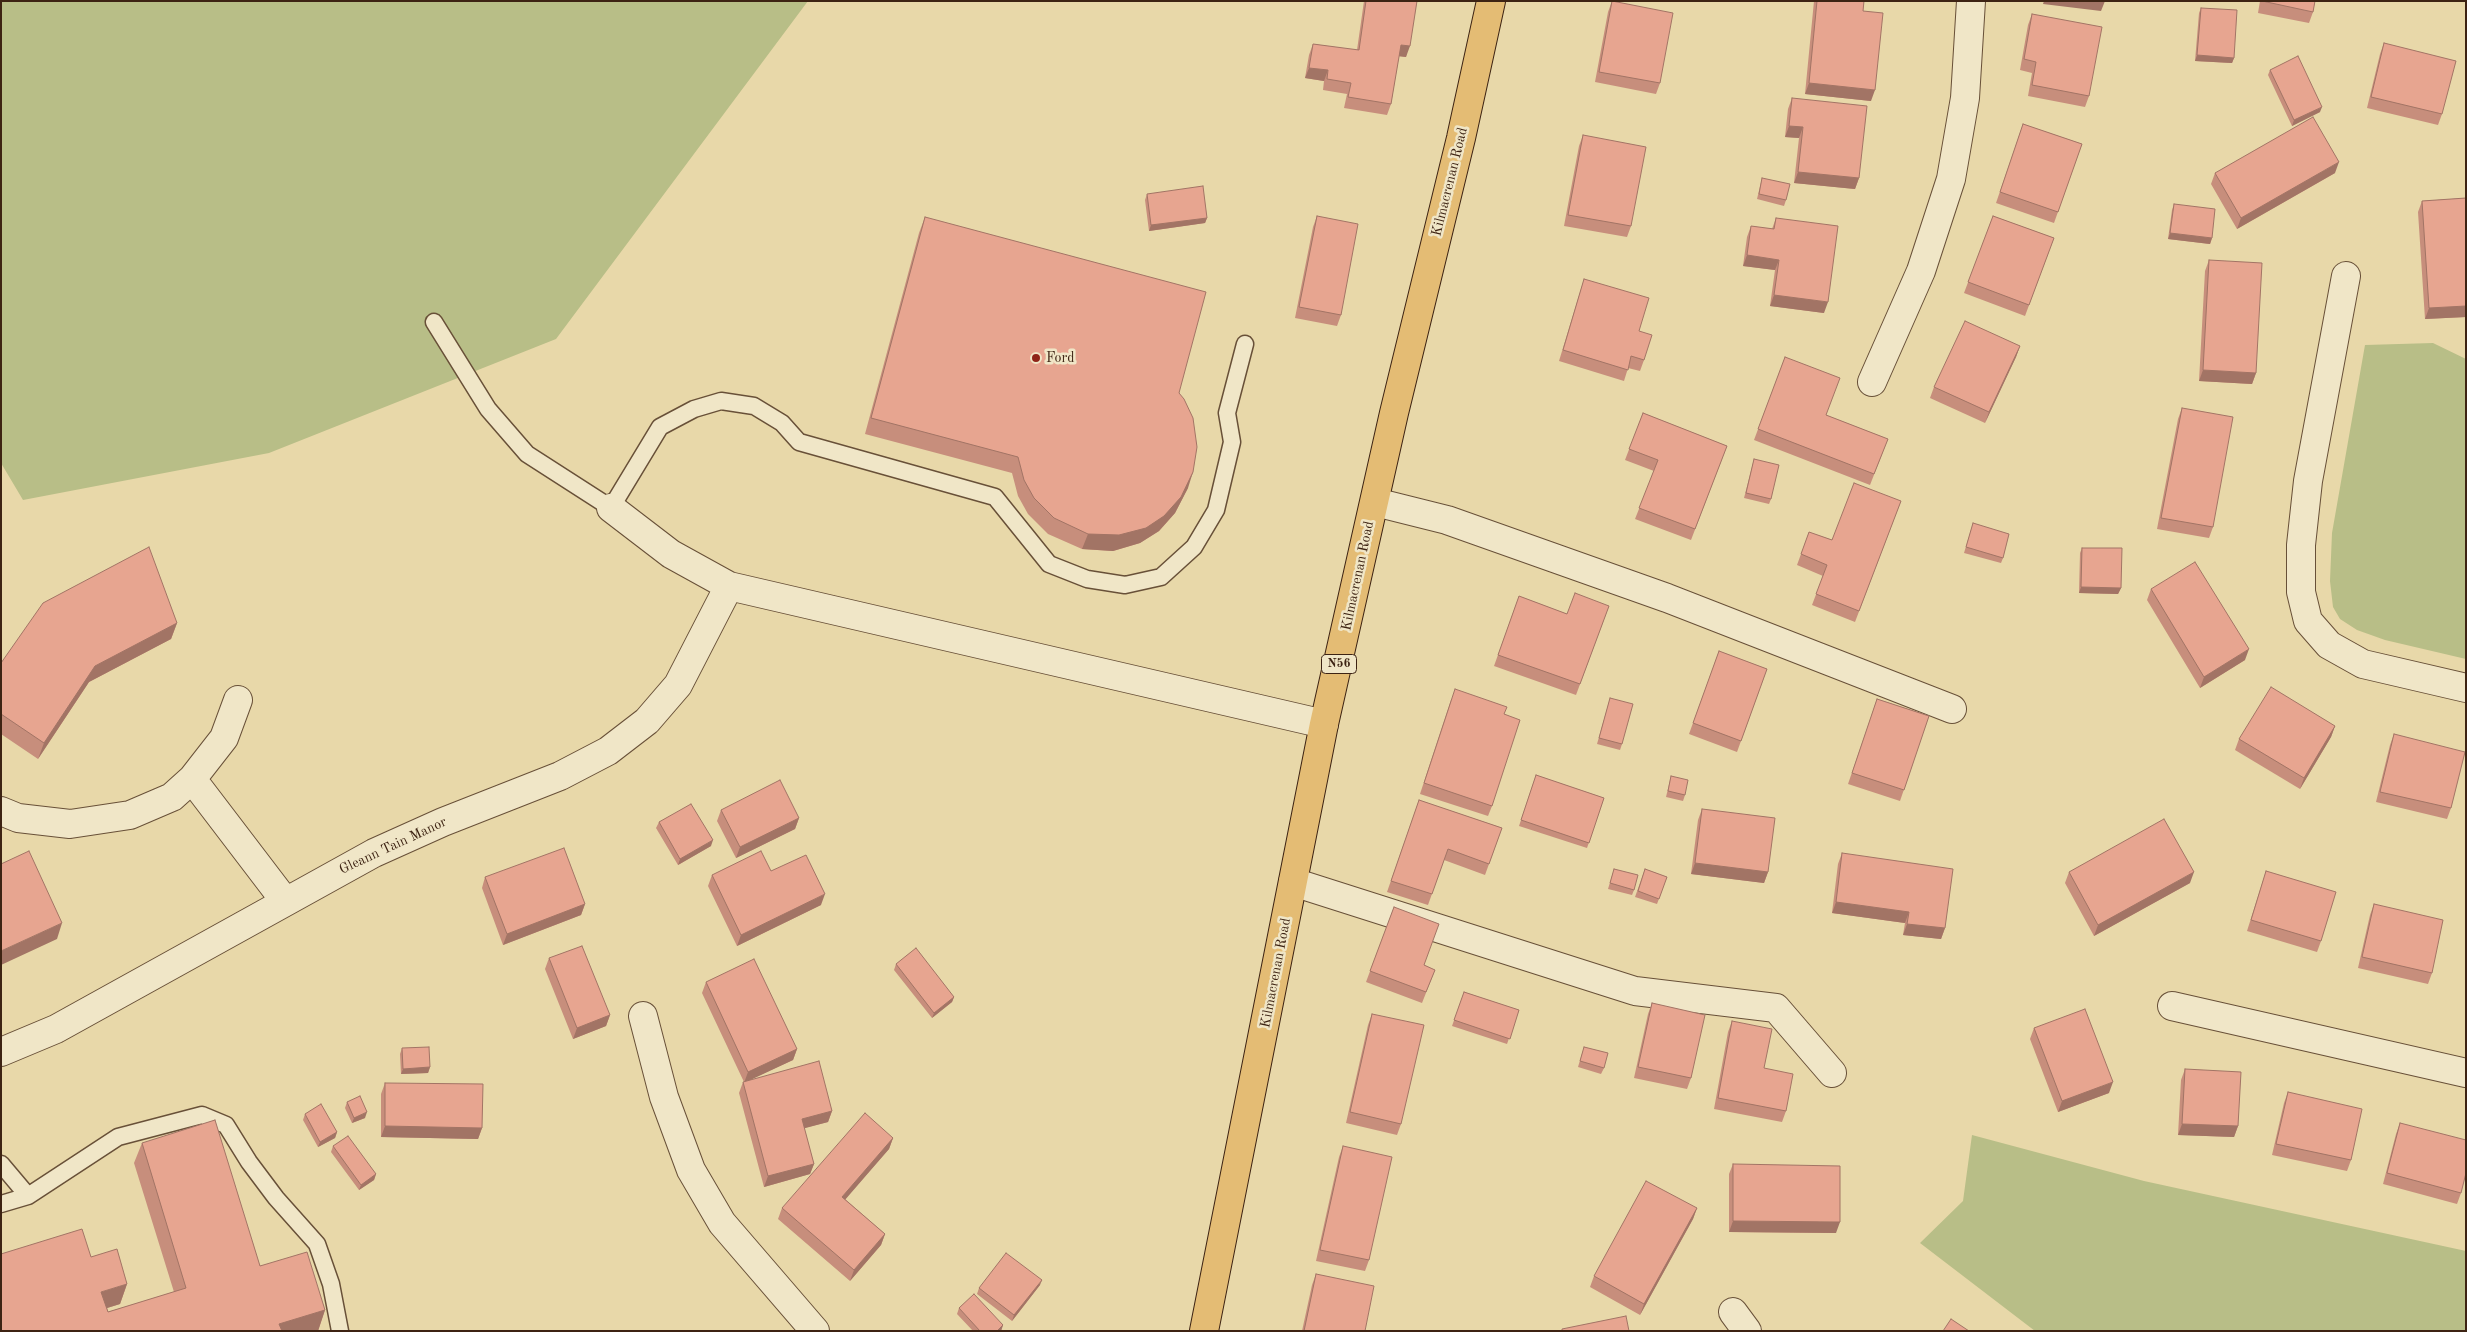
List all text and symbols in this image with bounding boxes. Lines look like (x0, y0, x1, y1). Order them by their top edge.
street label: Kilmacrenan Road (1428, 126, 1472, 238)
place label: Ford (1046, 350, 1074, 366)
marker: Ford (1030, 352, 1042, 364)
street label: Kilmacrenan Road (1338, 520, 1378, 632)
road number: N56 (1322, 654, 1356, 674)
street label: Gleann Tain Manor (337, 814, 449, 878)
street label: Kilmacrenan Road (1257, 917, 1295, 1029)

